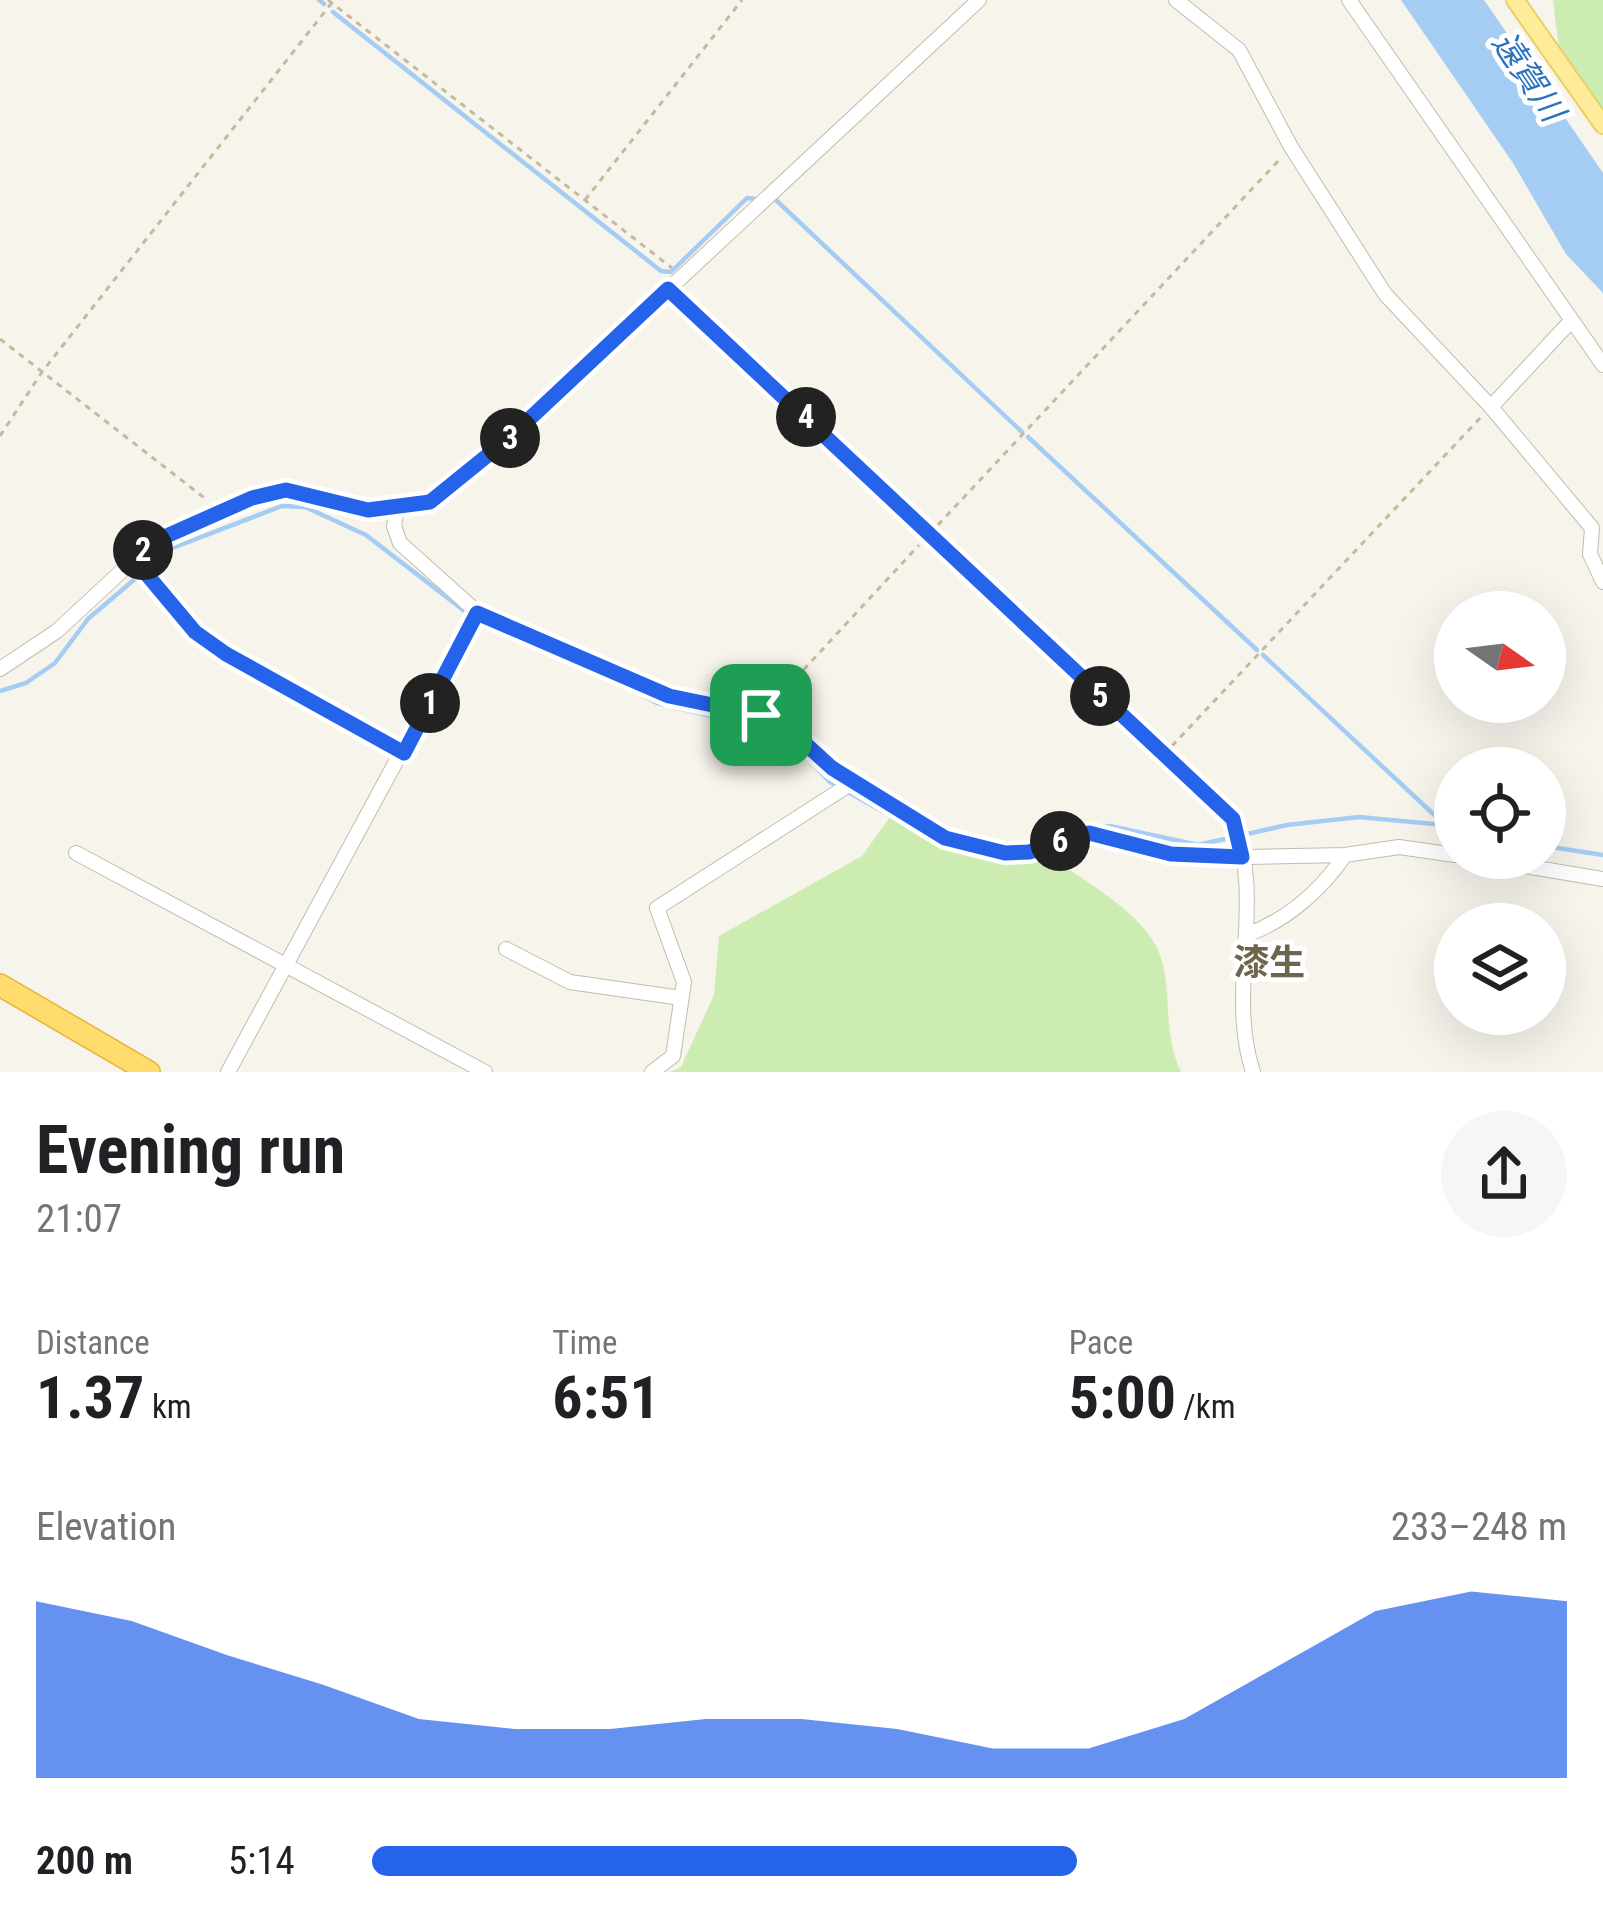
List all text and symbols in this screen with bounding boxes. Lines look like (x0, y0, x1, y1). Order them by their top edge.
water label: 遠賀川 (1485, 24, 1574, 131)
pin: 4 (776, 387, 836, 447)
text: 4 (798, 397, 814, 436)
pin: 3 (480, 408, 540, 468)
text: 3 (502, 418, 518, 457)
pin: 2 (113, 520, 173, 580)
text: 2 (135, 530, 151, 569)
north arrow (1434, 591, 1566, 723)
map controls (1434, 591, 1566, 1035)
pin (710, 664, 812, 766)
pin: 5 (1070, 666, 1130, 726)
pin: 1 (400, 673, 460, 733)
text: 5 (1092, 676, 1108, 715)
icon: arrive (728, 682, 794, 748)
text: 1 (422, 683, 438, 722)
button: locate (1434, 747, 1566, 879)
pin: 6 (1030, 811, 1090, 871)
text: 6 (1052, 821, 1068, 860)
button: layers (1434, 903, 1566, 1035)
district label: 漆生 (1233, 942, 1305, 984)
button: share (1441, 1111, 1567, 1237)
text: Evening run (36, 1112, 345, 1189)
text: 21:07 (36, 1196, 122, 1242)
text: Distance (36, 1323, 150, 1362)
text: Time (552, 1323, 617, 1362)
text: Pace (1069, 1323, 1133, 1362)
text: 1.37 (36, 1362, 144, 1433)
text: 6:51 (552, 1362, 660, 1433)
text: 5:00 (1069, 1362, 1176, 1433)
text: km (144, 1387, 192, 1426)
text: /km (1176, 1387, 1236, 1426)
text: Elevation (36, 1504, 176, 1550)
text: 233–248 m (1391, 1504, 1567, 1550)
text: 200 m (36, 1838, 133, 1884)
text: 5:14 (228, 1838, 295, 1884)

